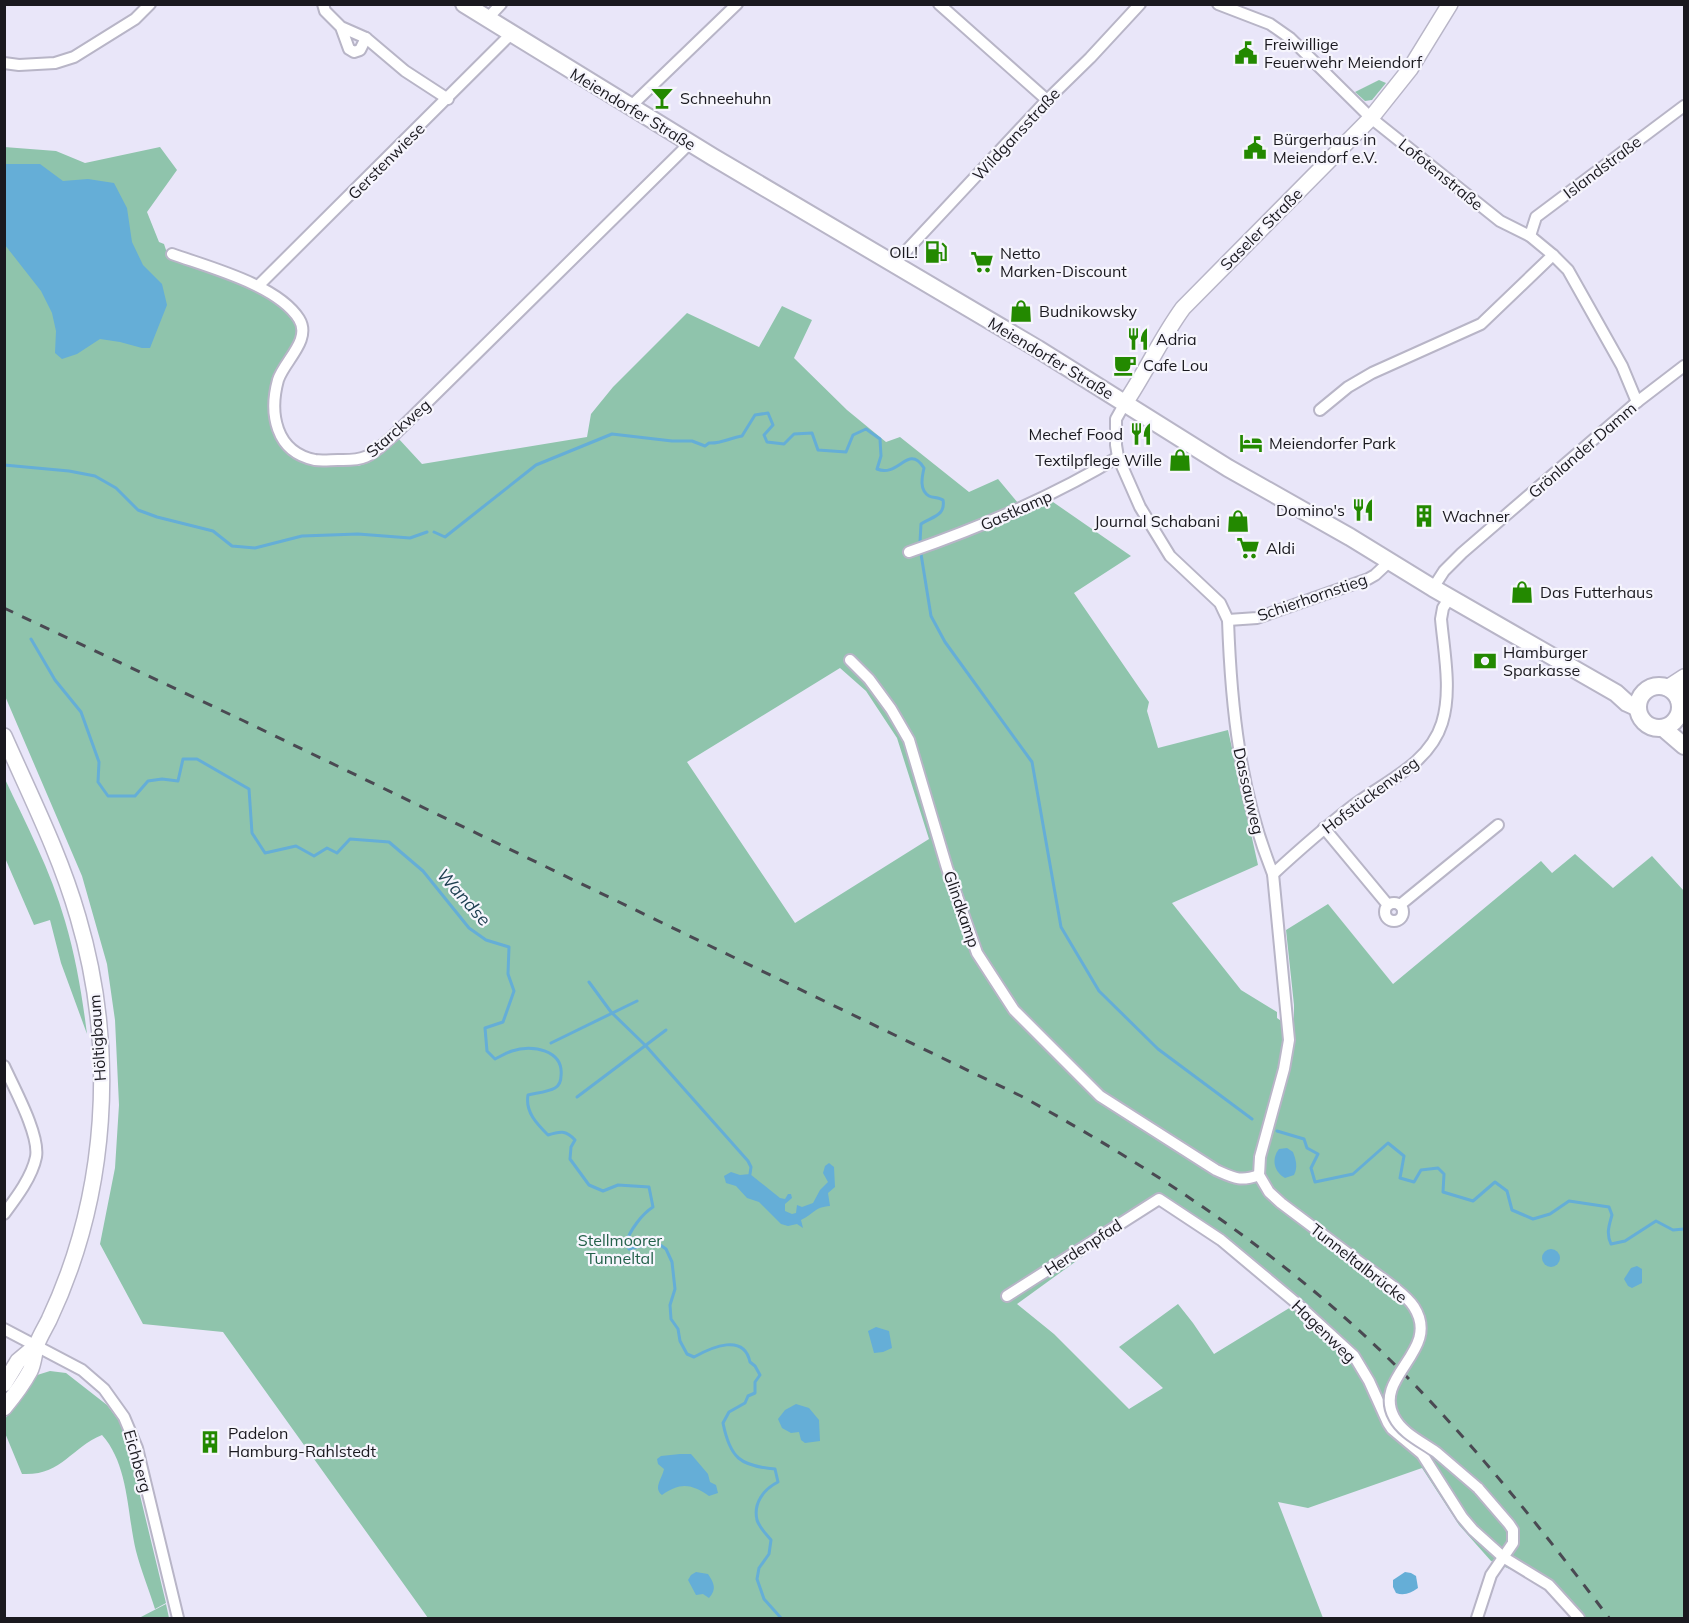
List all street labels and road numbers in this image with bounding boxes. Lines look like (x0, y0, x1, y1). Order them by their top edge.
street label: Meiendorfer Straße (567, 64, 699, 154)
street label: Wildgansstraße (968, 84, 1064, 184)
street label: Gerstenwiese (343, 118, 429, 204)
street label: Islandstraße (1559, 131, 1645, 203)
street label: Lofotenstraße (1395, 134, 1487, 214)
street label: Saseler Straße (1216, 184, 1306, 274)
street label: Meiendorfer Straße (985, 313, 1117, 403)
street label: Starckweg (362, 395, 434, 461)
street label: Grönlander Damm (1524, 398, 1640, 502)
street label: Gastkamp (977, 485, 1055, 535)
street label: Schierhornstieg (1254, 569, 1370, 625)
street label: Dassauweg (1229, 746, 1269, 836)
street label: Hofstückenweg (1318, 752, 1422, 838)
street label: Glindkamp (940, 868, 984, 950)
street label: Höltigbaum (84, 994, 110, 1082)
street label: Herdenpfad (1040, 1215, 1126, 1279)
street label: Tunneltalbrücke (1307, 1219, 1411, 1307)
street label: Hagenweg (1288, 1295, 1360, 1367)
street label: Eichberg (120, 1427, 156, 1495)

